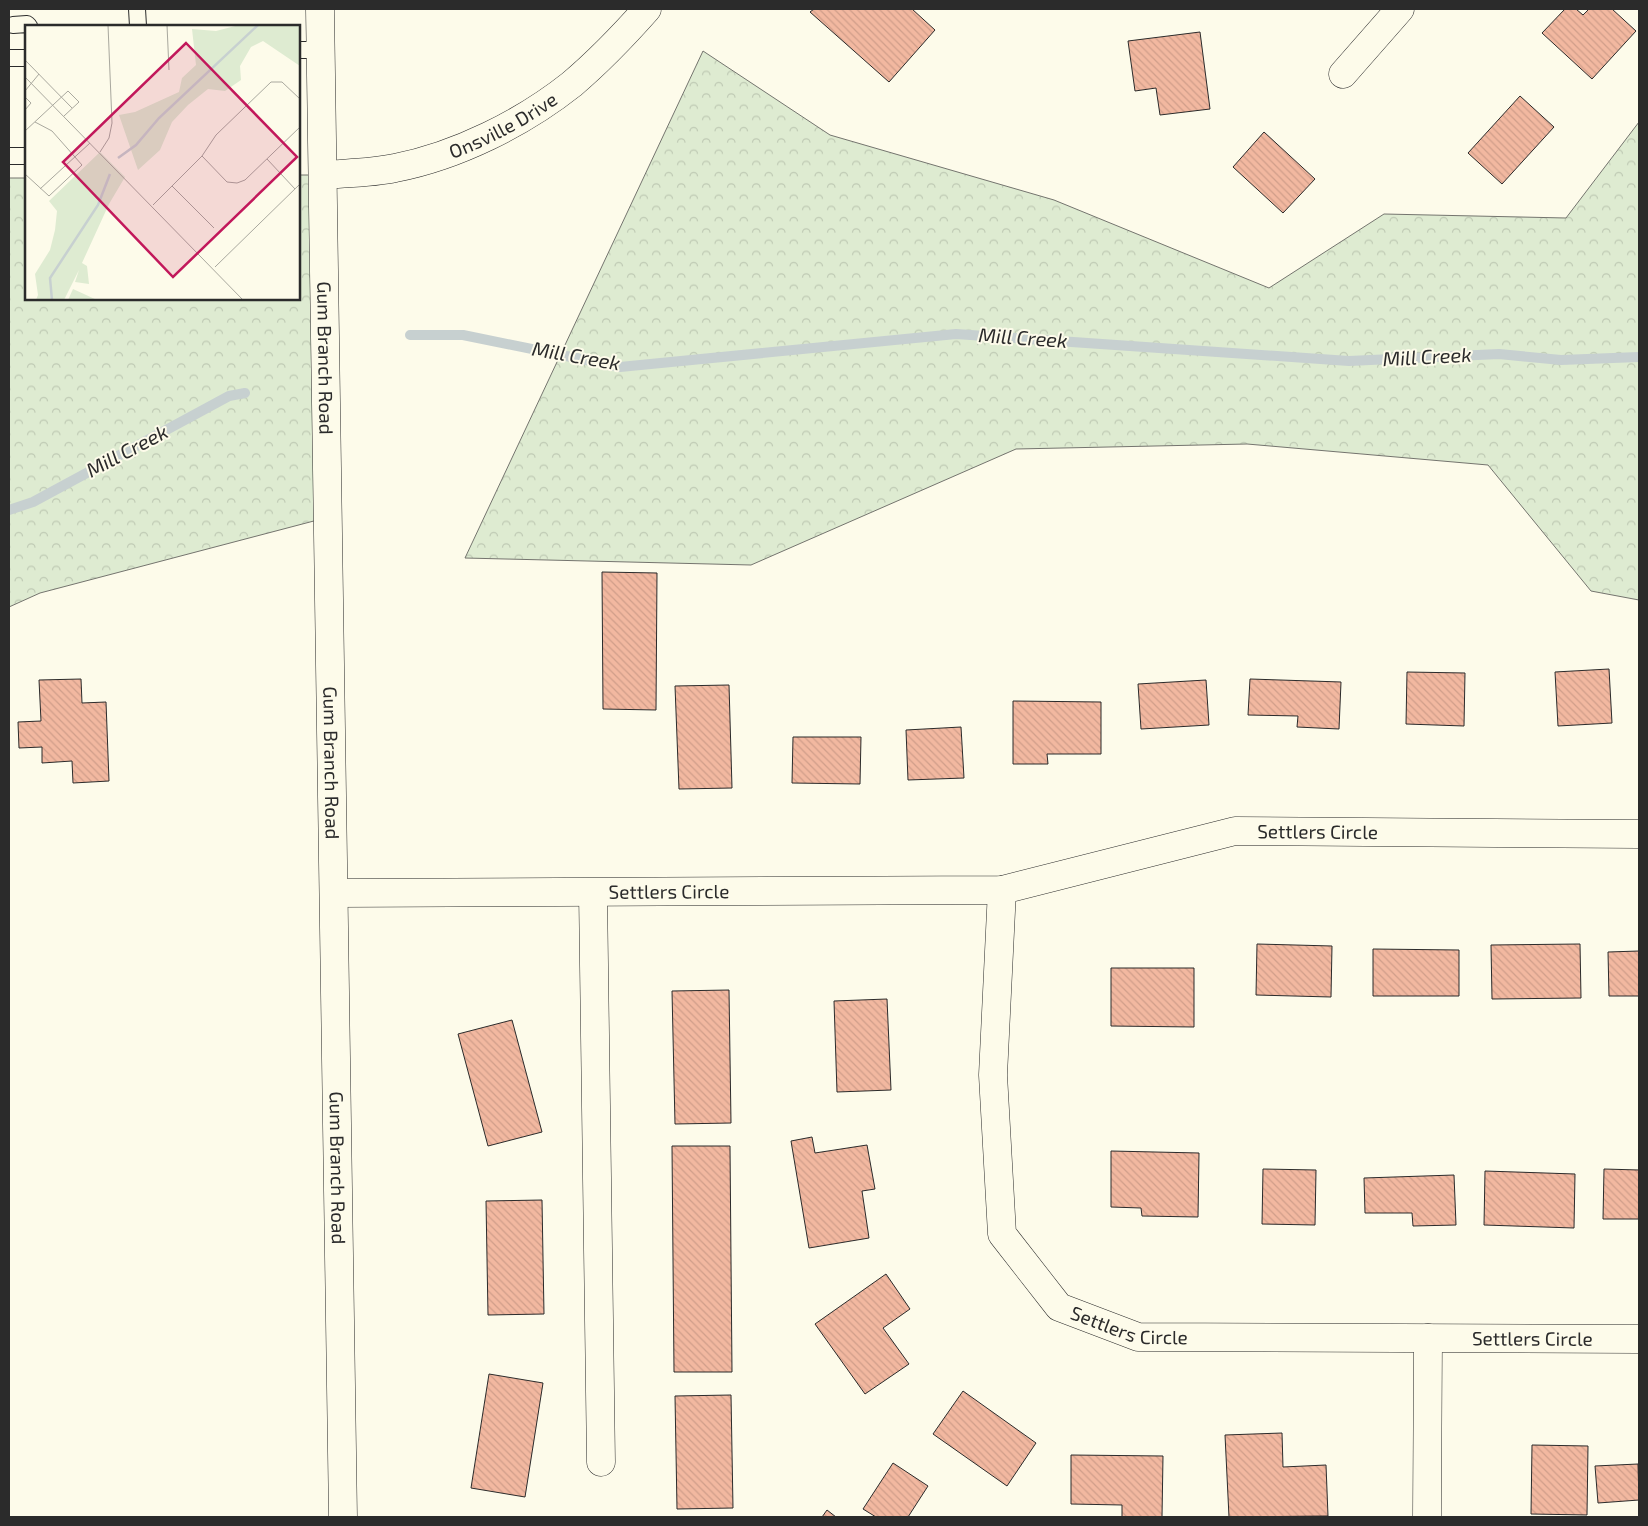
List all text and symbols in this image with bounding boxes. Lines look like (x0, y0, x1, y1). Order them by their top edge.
inset map (25, 25, 300, 300)
street label: Onsville Drive (446, 87, 561, 163)
street label: Gum Branch Road (313, 281, 338, 435)
water label: Mill Creek (978, 322, 1068, 352)
water label: Mill Creek (530, 335, 622, 375)
water label: Mill Creek (1382, 342, 1472, 370)
water label: Mill Creek (82, 419, 172, 482)
street label: Gum Branch Road (319, 686, 345, 840)
street label: Settlers Circle (1257, 819, 1378, 843)
street label: Settlers Circle (609, 879, 729, 903)
street label: Gum Branch Road (326, 1091, 351, 1245)
street label: Settlers Circle (1068, 1301, 1188, 1348)
street label: Settlers Circle (1472, 1326, 1593, 1350)

